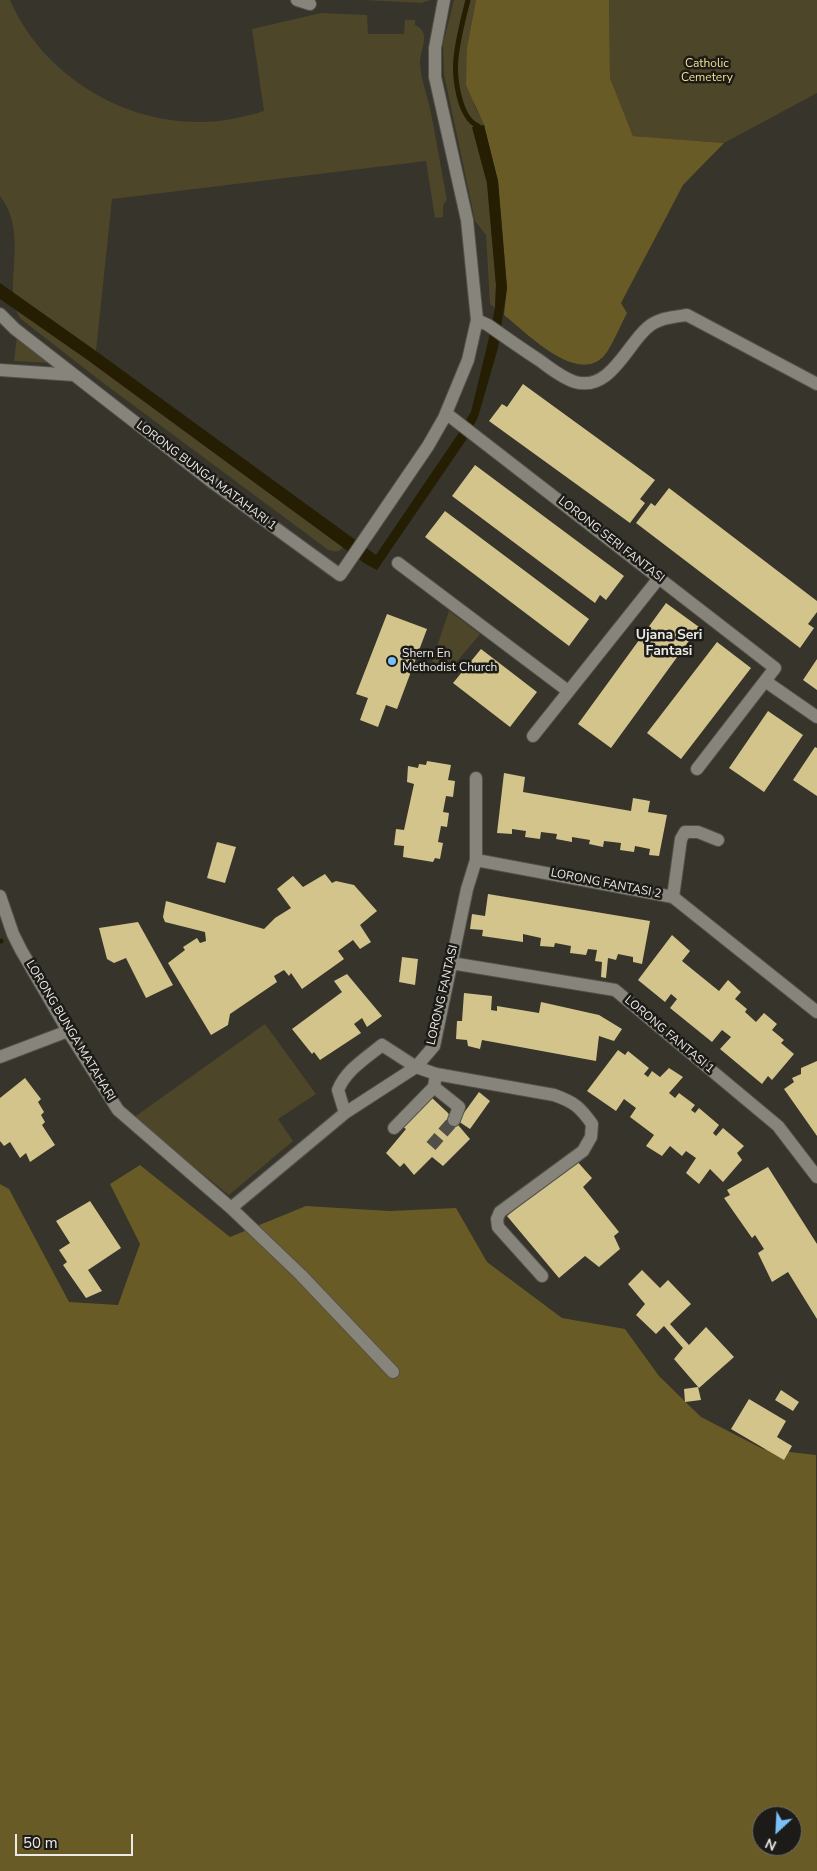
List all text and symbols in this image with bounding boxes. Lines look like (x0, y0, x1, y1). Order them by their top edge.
park label: Catholic Cemetery (681, 57, 733, 85)
street label: LORONG BUNGA MATAHARI 1 (133, 419, 279, 533)
street label: LORONG SERI FANTASI (555, 494, 667, 586)
district label: Ujana Seri Fantasi (636, 628, 702, 660)
place label: Shern En Methodist Church (402, 647, 497, 675)
marker: Shern En Methodist Church (386, 655, 398, 667)
street label: LORONG FANTASI 2 (549, 866, 663, 902)
street label: LORONG FANTASI (425, 944, 461, 1046)
street label: LORONG BUNGA MATAHARI (22, 958, 118, 1104)
street label: LORONG FANTASI 1 (621, 993, 717, 1077)
north arrow (752, 1806, 802, 1856)
scale bar (18, 1824, 135, 1856)
text: 50 m (23, 1833, 58, 1853)
text: N (762, 1833, 780, 1855)

